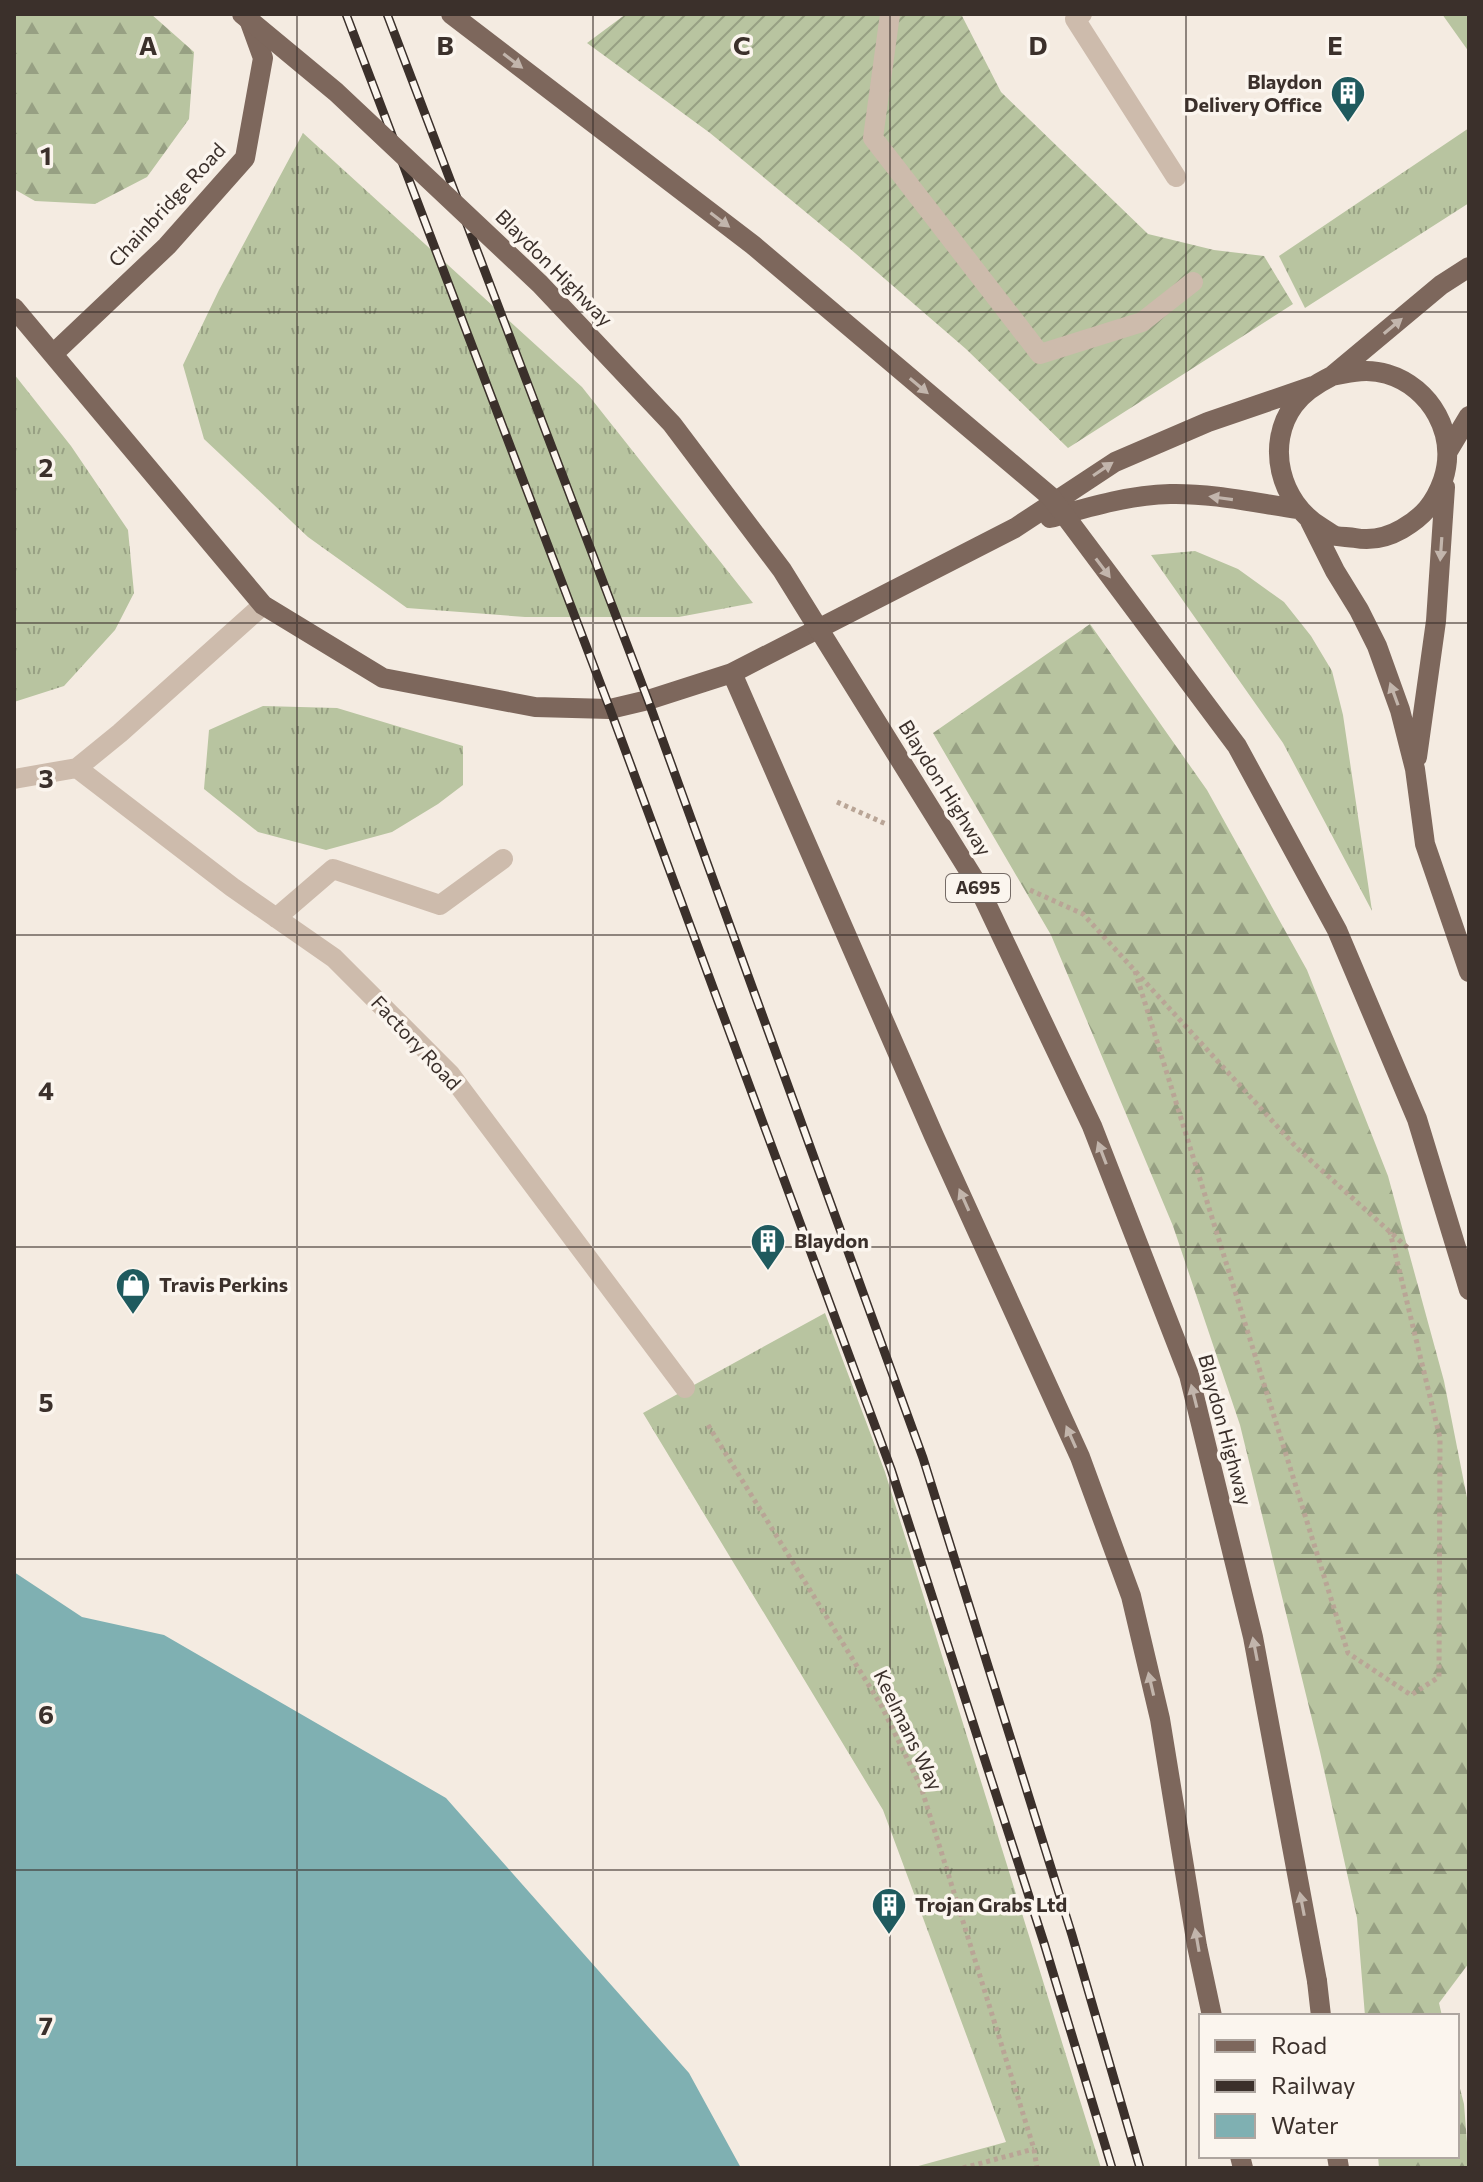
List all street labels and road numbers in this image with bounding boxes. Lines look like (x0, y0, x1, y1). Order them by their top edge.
street label: Chainbridge Road (103, 137, 230, 271)
street label: Blaydon Highway (491, 204, 618, 331)
street label: Blaydon Highway (894, 715, 997, 860)
road number: A695 (946, 874, 1010, 902)
street label: Factory Road (367, 990, 467, 1094)
street label: Blaydon Highway (1194, 1351, 1258, 1508)
street label: Keelmans Way (869, 1665, 948, 1794)

